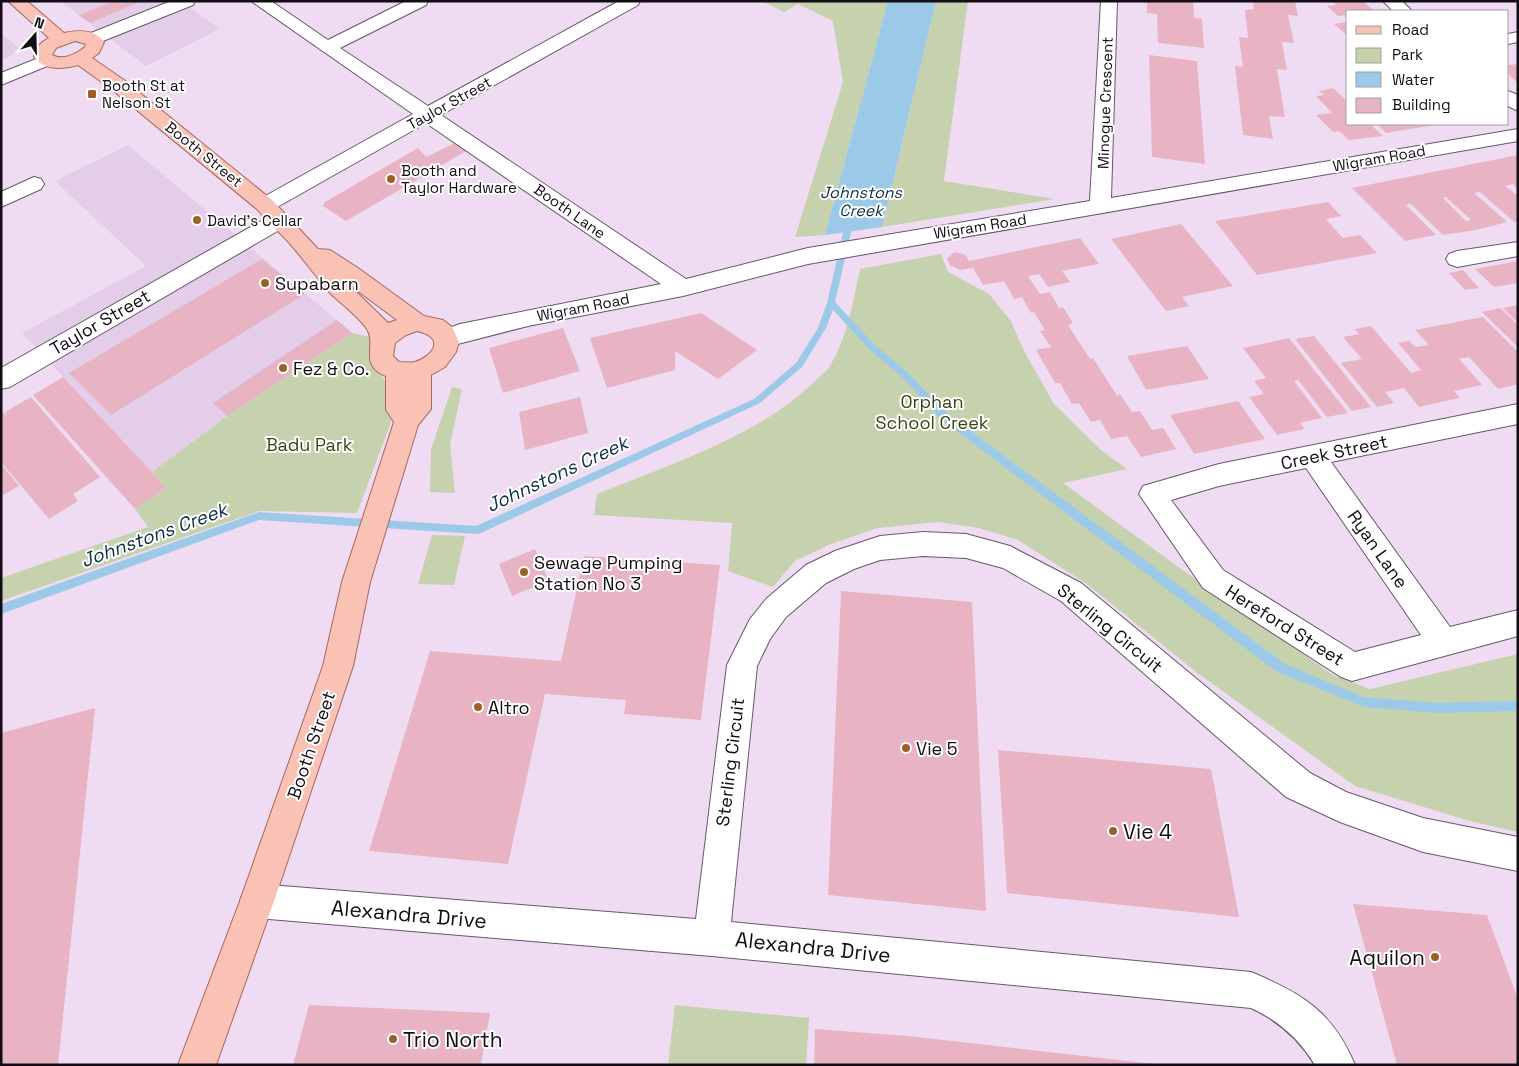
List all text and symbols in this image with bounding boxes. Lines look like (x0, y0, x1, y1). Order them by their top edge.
north arrow (10, 10, 60, 60)
legend (1346, 10, 1509, 125)
text: N (32, 13, 47, 33)
text: Road (1392, 20, 1429, 39)
street label: Minogue Crescent (1093, 37, 1117, 169)
text: Park (1392, 45, 1423, 64)
text: Water (1392, 70, 1435, 89)
street label: Taylor Street (404, 72, 495, 134)
place label: Booth St at Nelson St (102, 76, 185, 112)
marker: Booth St at Nelson St (86, 88, 98, 100)
text: Building (1392, 95, 1451, 114)
street label: Booth Street (162, 117, 247, 191)
street label: Wigram Road (1331, 140, 1427, 176)
place label: Booth and Taylor Hardware (401, 161, 517, 197)
marker: Booth and Taylor Hardware (385, 173, 397, 185)
street label: Booth Lane (531, 179, 610, 243)
water label: Johnstons Creek (820, 182, 903, 221)
street label: Wigram Road (932, 209, 1028, 243)
place label: David's Cellar (207, 211, 303, 230)
marker: David's Cellar (191, 214, 203, 226)
place label: Supabarn (275, 272, 359, 295)
marker: Supabarn (259, 277, 271, 289)
street label: Taylor Street (46, 284, 154, 360)
street label: Wigram Road (535, 289, 631, 325)
place label: Fez & Co. (293, 357, 370, 380)
marker: Fez & Co. (277, 362, 289, 374)
park label: Orphan School Creek (875, 390, 989, 434)
water label: Johnstons Creek (482, 429, 635, 518)
street label: Creek Street (1278, 429, 1390, 475)
park label: Badu Park (266, 433, 353, 456)
water label: Johnstons Creek (77, 496, 233, 573)
street label: Ryan Lane (1343, 505, 1413, 593)
place label: Sewage Pumping Station No 3 (534, 551, 683, 595)
marker: Sewage Pumping Station No 3 (518, 566, 530, 578)
street label: Sterling Circuit (1052, 578, 1168, 678)
street label: Hereford Street (1221, 579, 1349, 671)
street label: Booth Street (282, 688, 340, 802)
place label: Altro (488, 696, 530, 719)
street label: Sterling Circuit (711, 696, 749, 828)
marker: Altro (472, 701, 484, 713)
place label: Vie 5 (916, 737, 958, 760)
marker: Vie 5 (900, 742, 912, 754)
place label: Vie 4 (1123, 818, 1172, 845)
marker: Vie 4 (1107, 825, 1119, 837)
street label: Alexandra Drive (330, 894, 488, 934)
street label: Alexandra Drive (734, 925, 892, 969)
place label: Aquilon (1349, 944, 1425, 971)
marker: Aquilon (1429, 951, 1441, 963)
place label: Trio North (403, 1026, 503, 1053)
marker: Trio North (387, 1033, 399, 1045)

